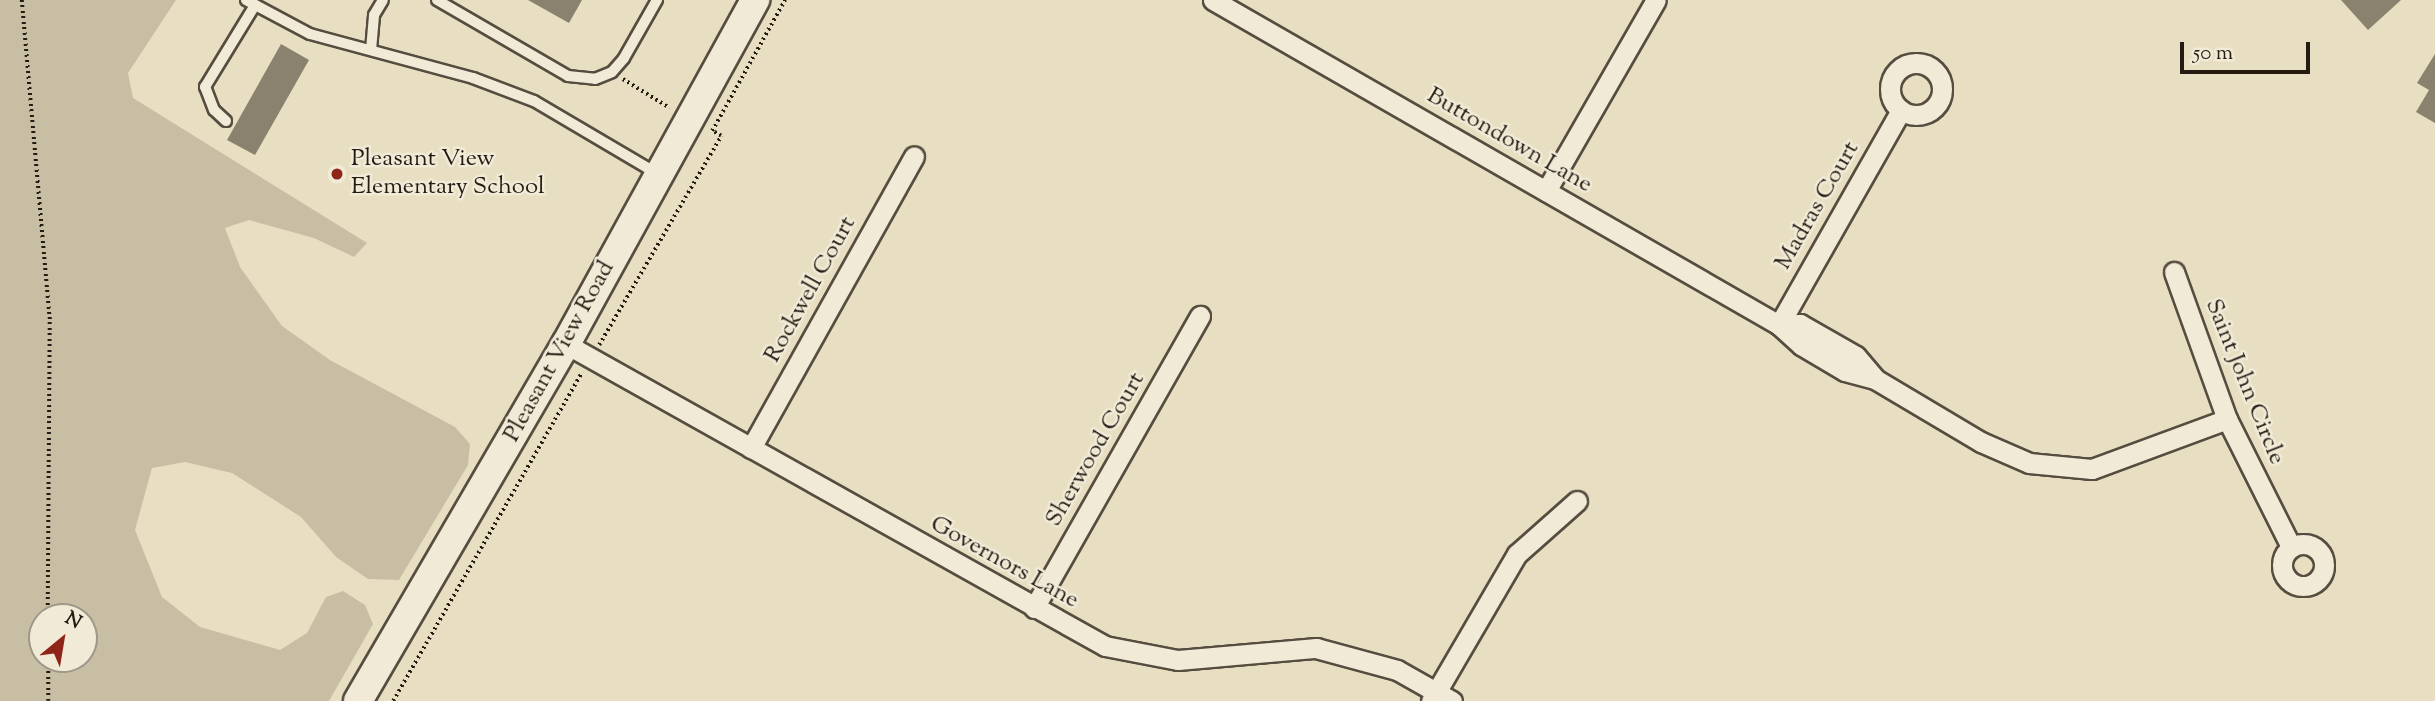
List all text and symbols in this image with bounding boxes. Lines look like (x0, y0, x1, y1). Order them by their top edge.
scale bar (2183, 28, 2312, 72)
text: 50 m (2193, 39, 2233, 69)
street label: Buttondown Lane (1421, 82, 1597, 200)
street label: Madras Court (1770, 137, 1866, 275)
place label: Pleasant View Elementary School (351, 146, 545, 202)
marker: Pleasant View Elementary School (329, 166, 345, 182)
street label: Rockwell Court (759, 212, 863, 368)
street label: Pleasant View Road (498, 256, 622, 448)
street label: Saint John Circle (2198, 295, 2290, 469)
street label: Sherwood Court (1040, 368, 1152, 532)
street label: Governors Lane (925, 510, 1083, 616)
north arrow (28, 603, 98, 673)
text: N (59, 606, 86, 637)

